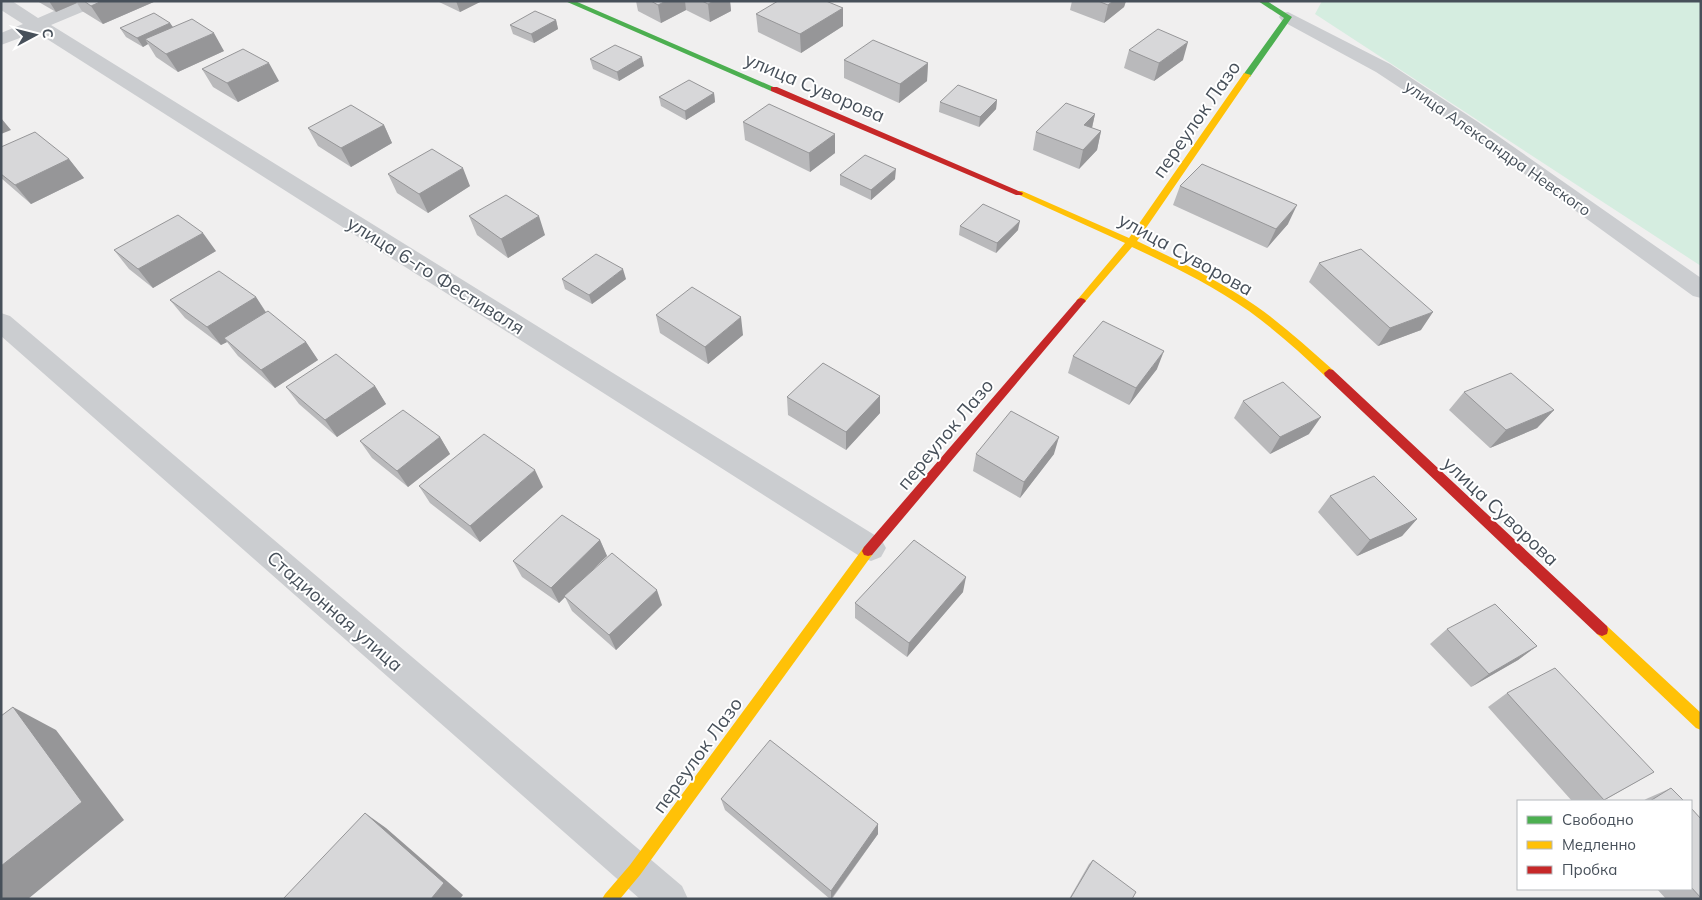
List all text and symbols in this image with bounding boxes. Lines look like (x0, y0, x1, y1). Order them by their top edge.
north arrow (10, 10, 60, 60)
text: С (38, 28, 57, 39)
street label: улица Суворова (741, 47, 889, 127)
street label: переулок Лазо (1147, 56, 1245, 182)
street label: улица Александра Невского (1401, 76, 1595, 220)
street label: улица Суворова (1115, 207, 1257, 301)
street label: улица 6-го Фестиваля (343, 211, 529, 339)
street label: переулок Лазо (892, 374, 998, 494)
street label: улица Суворова (1438, 451, 1564, 571)
street label: Стадионная улица (262, 545, 408, 677)
street label: переулок Лазо (647, 692, 747, 818)
legend (1517, 800, 1692, 890)
text: Свободно (1562, 810, 1634, 829)
text: Медленно (1562, 835, 1636, 854)
text: Пробка (1562, 860, 1617, 879)

